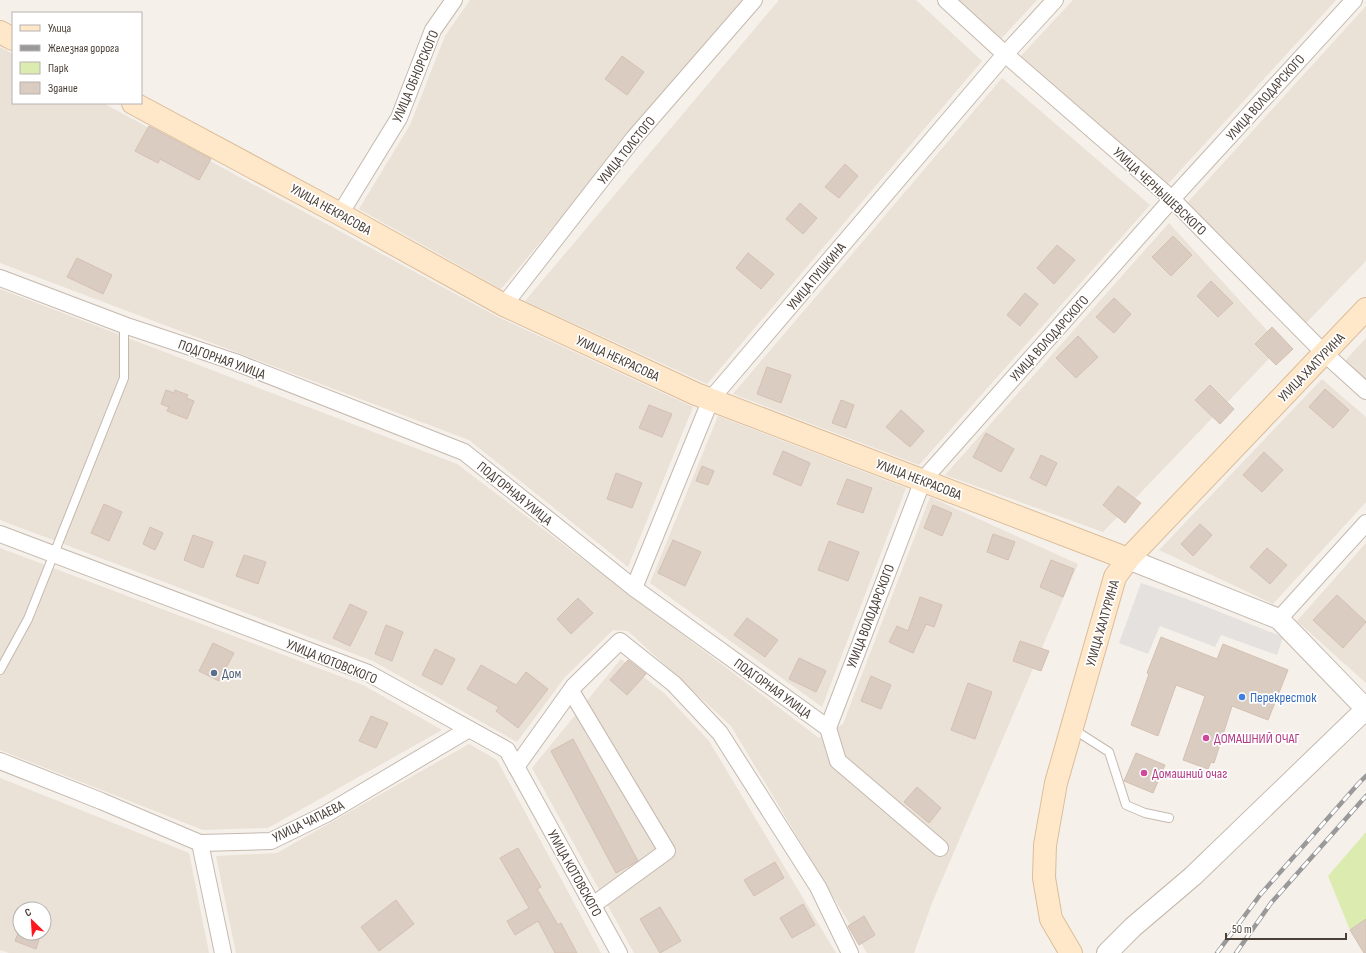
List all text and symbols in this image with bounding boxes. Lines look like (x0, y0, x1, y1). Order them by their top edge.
legend (12, 12, 142, 104)
text: Улица (48, 21, 72, 36)
street label: УЛИЦА ОБНОРСКОГО (388, 28, 443, 125)
text: Железная дорога (48, 41, 120, 56)
street label: УЛИЦА ВОЛОДАРСКОГО (1222, 51, 1309, 144)
text: Парк (48, 61, 69, 76)
text: Здание (48, 81, 78, 96)
street label: УЛИЦА ТОЛСТОГО (594, 113, 659, 188)
street label: УЛИЦА ЧЕРНЫШЕВСКОГО (1109, 144, 1210, 239)
street label: УЛИЦА НЕКРАСОВА (287, 180, 375, 239)
street label: УЛИЦА ПУШКИНА (783, 238, 850, 314)
street label: УЛИЦА ВОЛОДАРСКОГО (1006, 292, 1093, 385)
street label: УЛИЦА ХАЛТУРИНА (1274, 329, 1349, 405)
street label: УЛИЦА НЕКРАСОВА (573, 332, 663, 386)
street label: ПОДГОРНАЯ УЛИЦА (176, 336, 269, 383)
street label: УЛИЦА НЕКРАСОВА (874, 455, 965, 504)
street label: ПОДГОРНАЯ УЛИЦА (474, 458, 556, 529)
street label: УЛИЦА ВОЛОДАРСКОГО (843, 562, 898, 671)
street label: УЛИЦА ХАЛТУРИНА (1082, 577, 1123, 668)
street label: УЛИЦА КОТОВСКОГО (284, 635, 380, 687)
street label: ПОДГОРНАЯ УЛИЦА (731, 655, 816, 723)
place label: Дом (222, 665, 242, 682)
marker: Дом (209, 668, 219, 678)
place label: Перекресток (1250, 689, 1317, 706)
marker: Перекресток (1237, 692, 1247, 702)
place label: ДОМАШНИЙ ОЧАГ (1214, 730, 1300, 747)
marker: ДОМАШНИЙ ОЧАГ (1201, 733, 1211, 743)
place label: Домашний очаг (1152, 765, 1227, 782)
marker: Домашний очаг (1139, 768, 1149, 778)
street label: УЛИЦА ЧАПАЕВА (270, 796, 348, 846)
street label: УЛИЦА КОТОВСКОГО (544, 827, 605, 920)
north arrow (12, 901, 52, 941)
text: С (23, 905, 34, 919)
scale bar (1226, 915, 1346, 941)
text: 50 m (1232, 922, 1252, 937)

